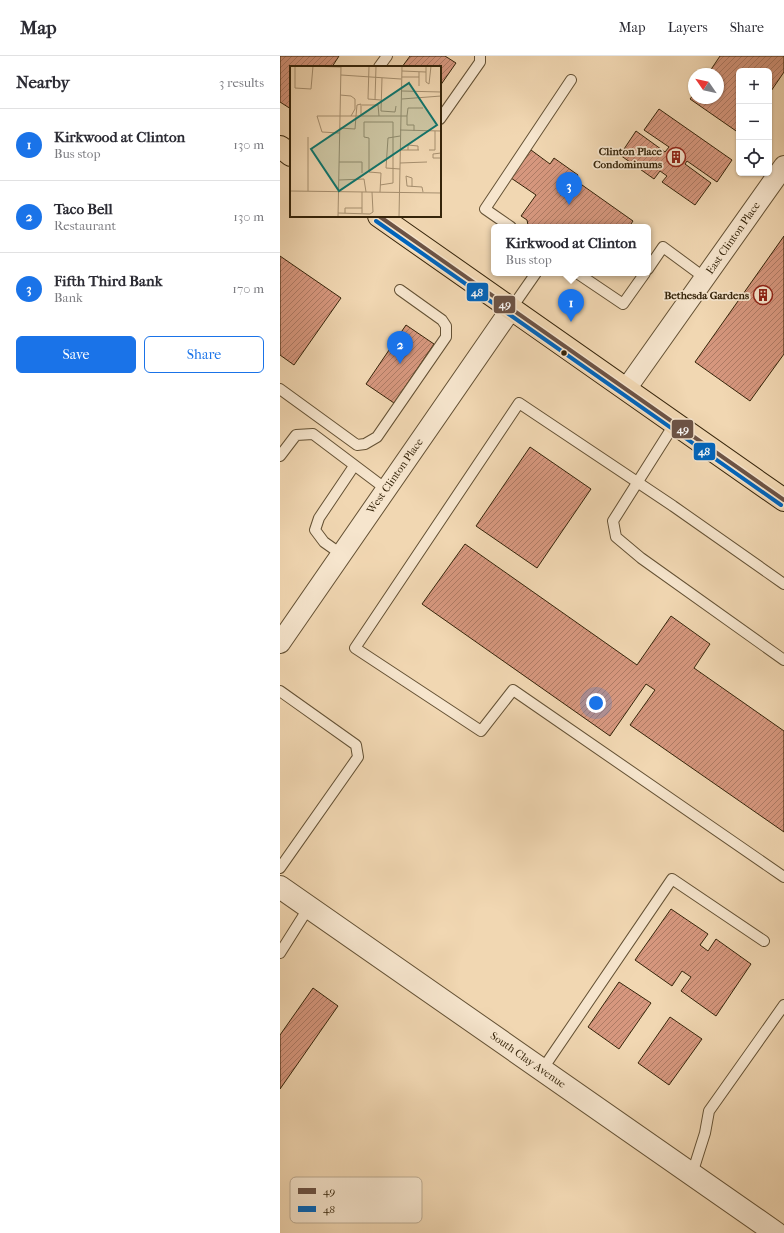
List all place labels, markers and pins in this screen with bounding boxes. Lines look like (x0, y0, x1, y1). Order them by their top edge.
place label: Clinton Place Condominums (593, 145, 663, 171)
building icon: Clinton Place Condominums (665, 146, 687, 168)
pin: 3 (556, 172, 582, 205)
building icon: Bethesda Gardens (752, 284, 774, 306)
pin: 1 (558, 289, 584, 322)
place label: Bethesda Gardens (664, 289, 749, 302)
pin: 2 (387, 331, 413, 364)
unlabelled marker (559, 348, 569, 358)

